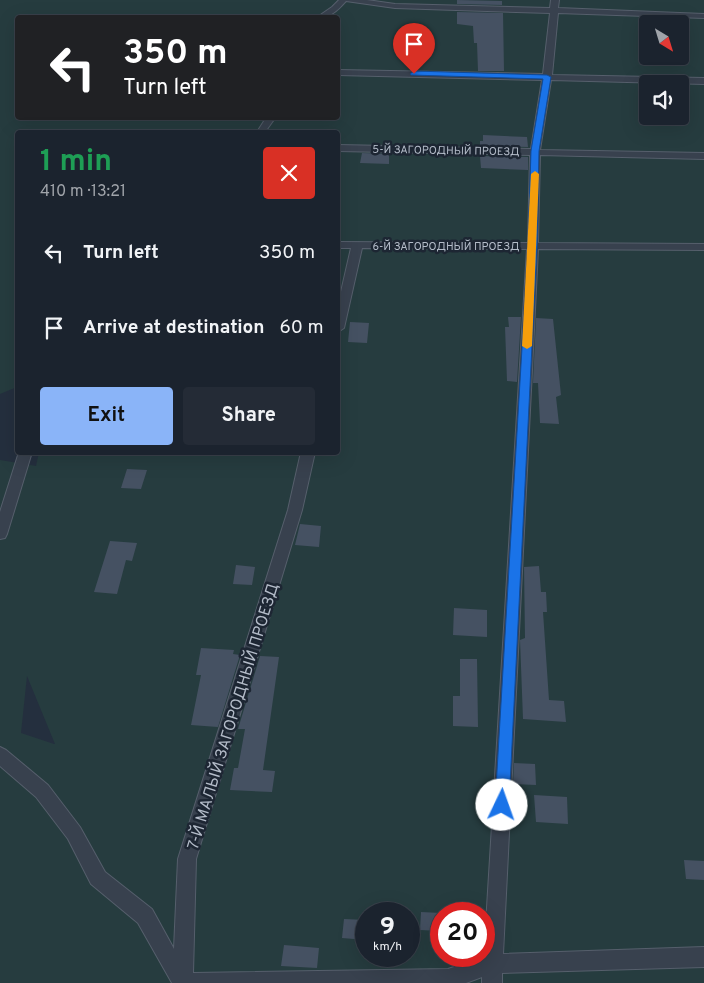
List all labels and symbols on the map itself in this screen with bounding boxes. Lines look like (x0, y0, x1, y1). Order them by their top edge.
north arrow (639, 15, 689, 65)
pin (393, 23, 435, 74)
street label: 5-Й ЗАГОРОДНЫЙ ПРОЕЗД (372, 142, 520, 159)
street label: 6-Й ЗАГОРОДНЫЙ ПРОЕЗД (373, 239, 520, 254)
street label: 7-Й МАЛЫЙ ЗАГОРОДНЫЙ ПРОЕЗД (182, 580, 284, 852)
position arrow (475, 778, 527, 830)
speed limit sign: 20 (430, 902, 495, 967)

